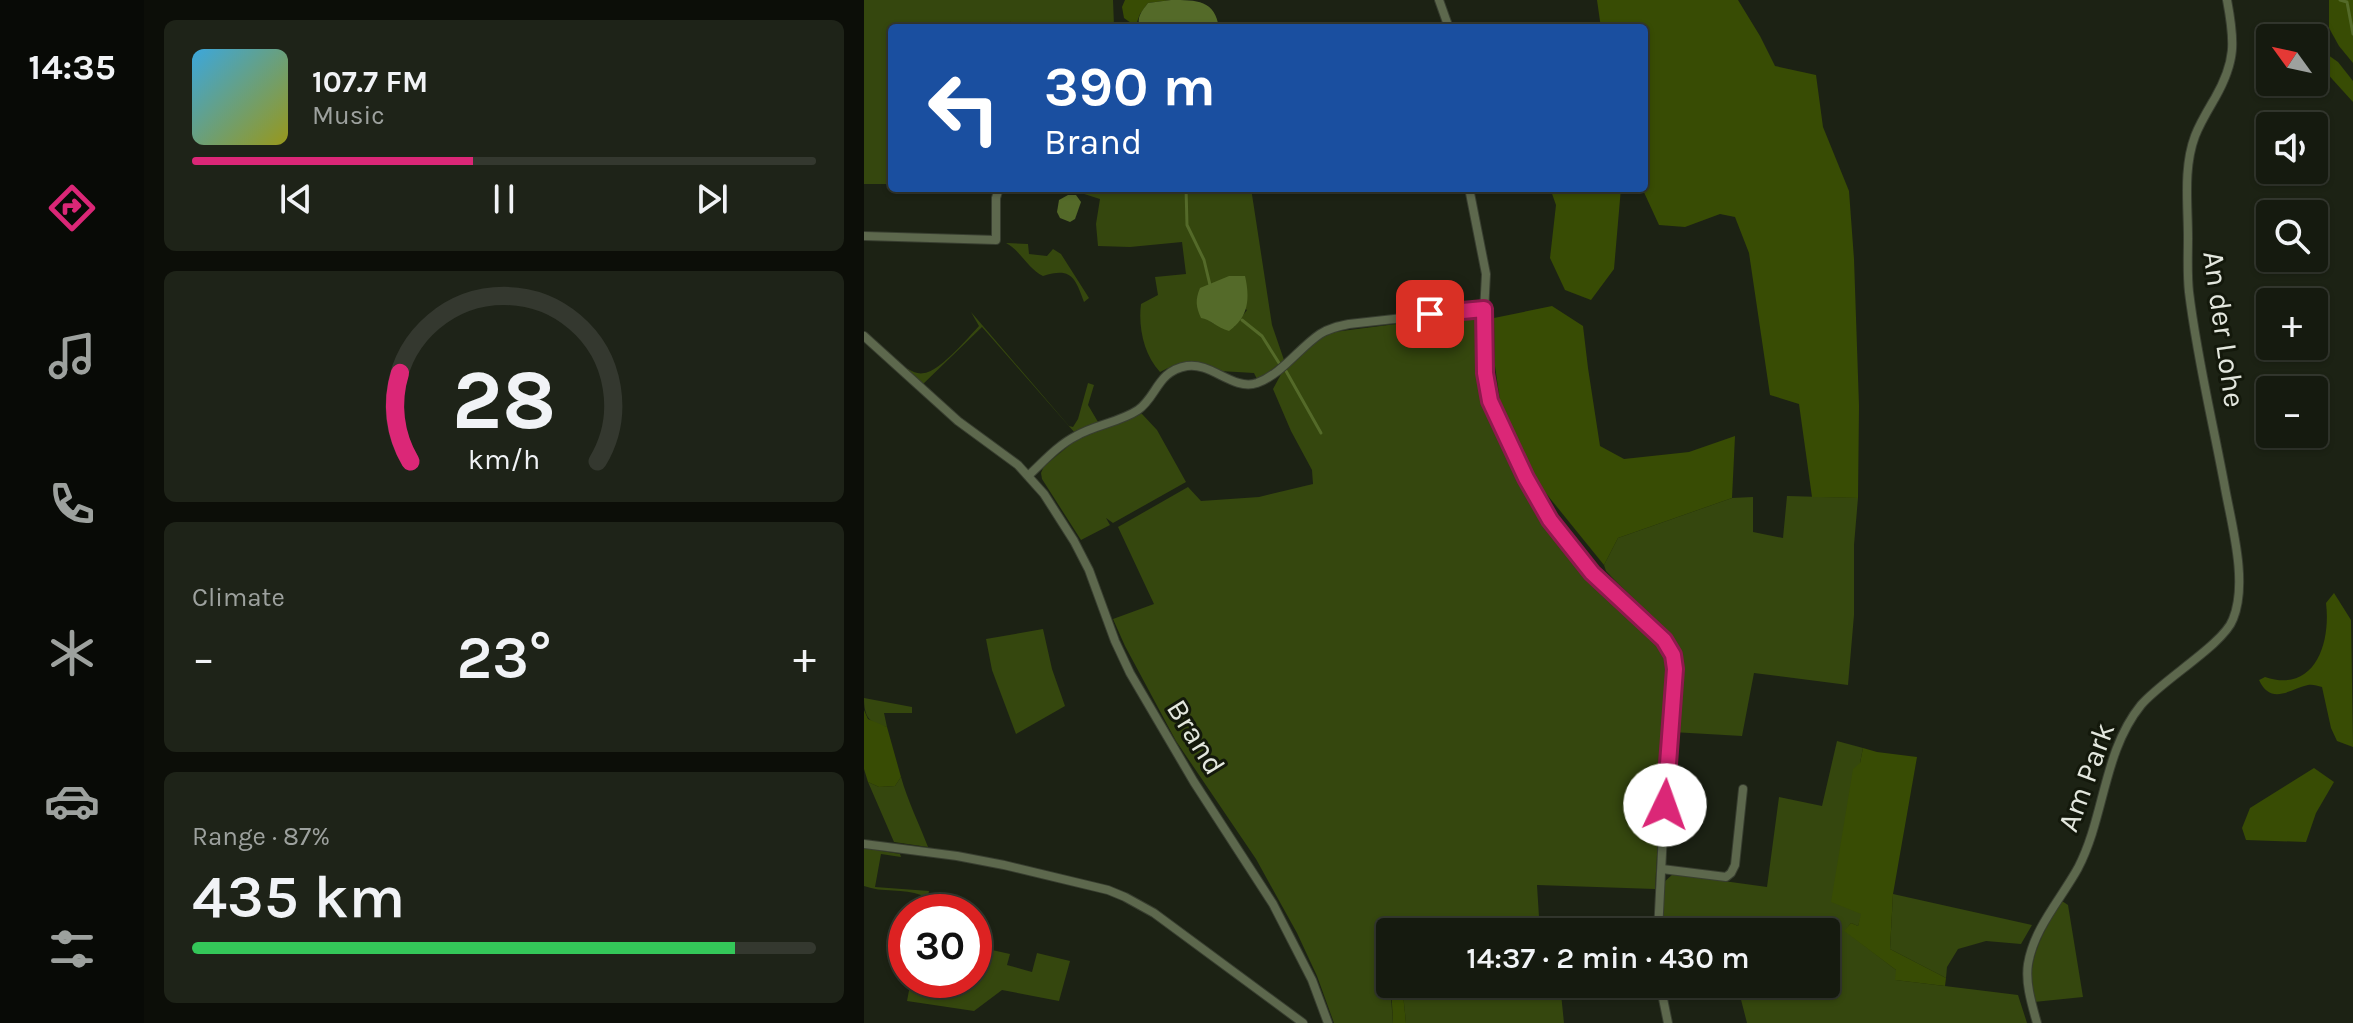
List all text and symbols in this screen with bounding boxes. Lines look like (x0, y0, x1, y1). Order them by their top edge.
north arrow (2256, 24, 2328, 96)
map controls (2256, 24, 2328, 448)
text: 14:35 (28, 46, 116, 88)
text: 390 m (1044, 54, 1216, 119)
icon: left (912, 56, 1016, 160)
text: 107.7 FM (312, 64, 428, 100)
text: Music (312, 100, 385, 131)
button: sound (2256, 112, 2328, 184)
text: Brand (1044, 121, 1142, 163)
icon: previous (274, 177, 318, 221)
icon: pause (482, 177, 526, 221)
icon: next (690, 177, 734, 221)
icon: directions (44, 180, 100, 236)
button: search (2256, 200, 2328, 272)
street label: An der Lohe (2195, 248, 2253, 410)
pin (1396, 280, 1464, 348)
button: + (2256, 288, 2328, 360)
icon: arrive (1408, 292, 1452, 336)
icon: music (44, 328, 100, 384)
text: 28 (452, 352, 556, 449)
button: − (2256, 376, 2328, 448)
text: km/h (468, 443, 540, 476)
icon: phone (44, 476, 100, 532)
text: Climate (192, 582, 285, 613)
text: 23° (456, 623, 552, 693)
icon: climate (44, 625, 100, 681)
text: − (192, 633, 215, 684)
text: + (793, 633, 816, 684)
street label: Brand (1159, 693, 1233, 781)
street label: Am Park (2050, 718, 2122, 836)
position arrow (1623, 763, 1707, 847)
icon: car (44, 773, 100, 829)
text: Range · 87% (192, 821, 330, 852)
text: 435 km (192, 862, 405, 932)
speed limit sign: 30 (888, 894, 992, 998)
icon: filters (44, 921, 100, 977)
text: 14:37 · 2 min · 430 m (1466, 940, 1750, 976)

